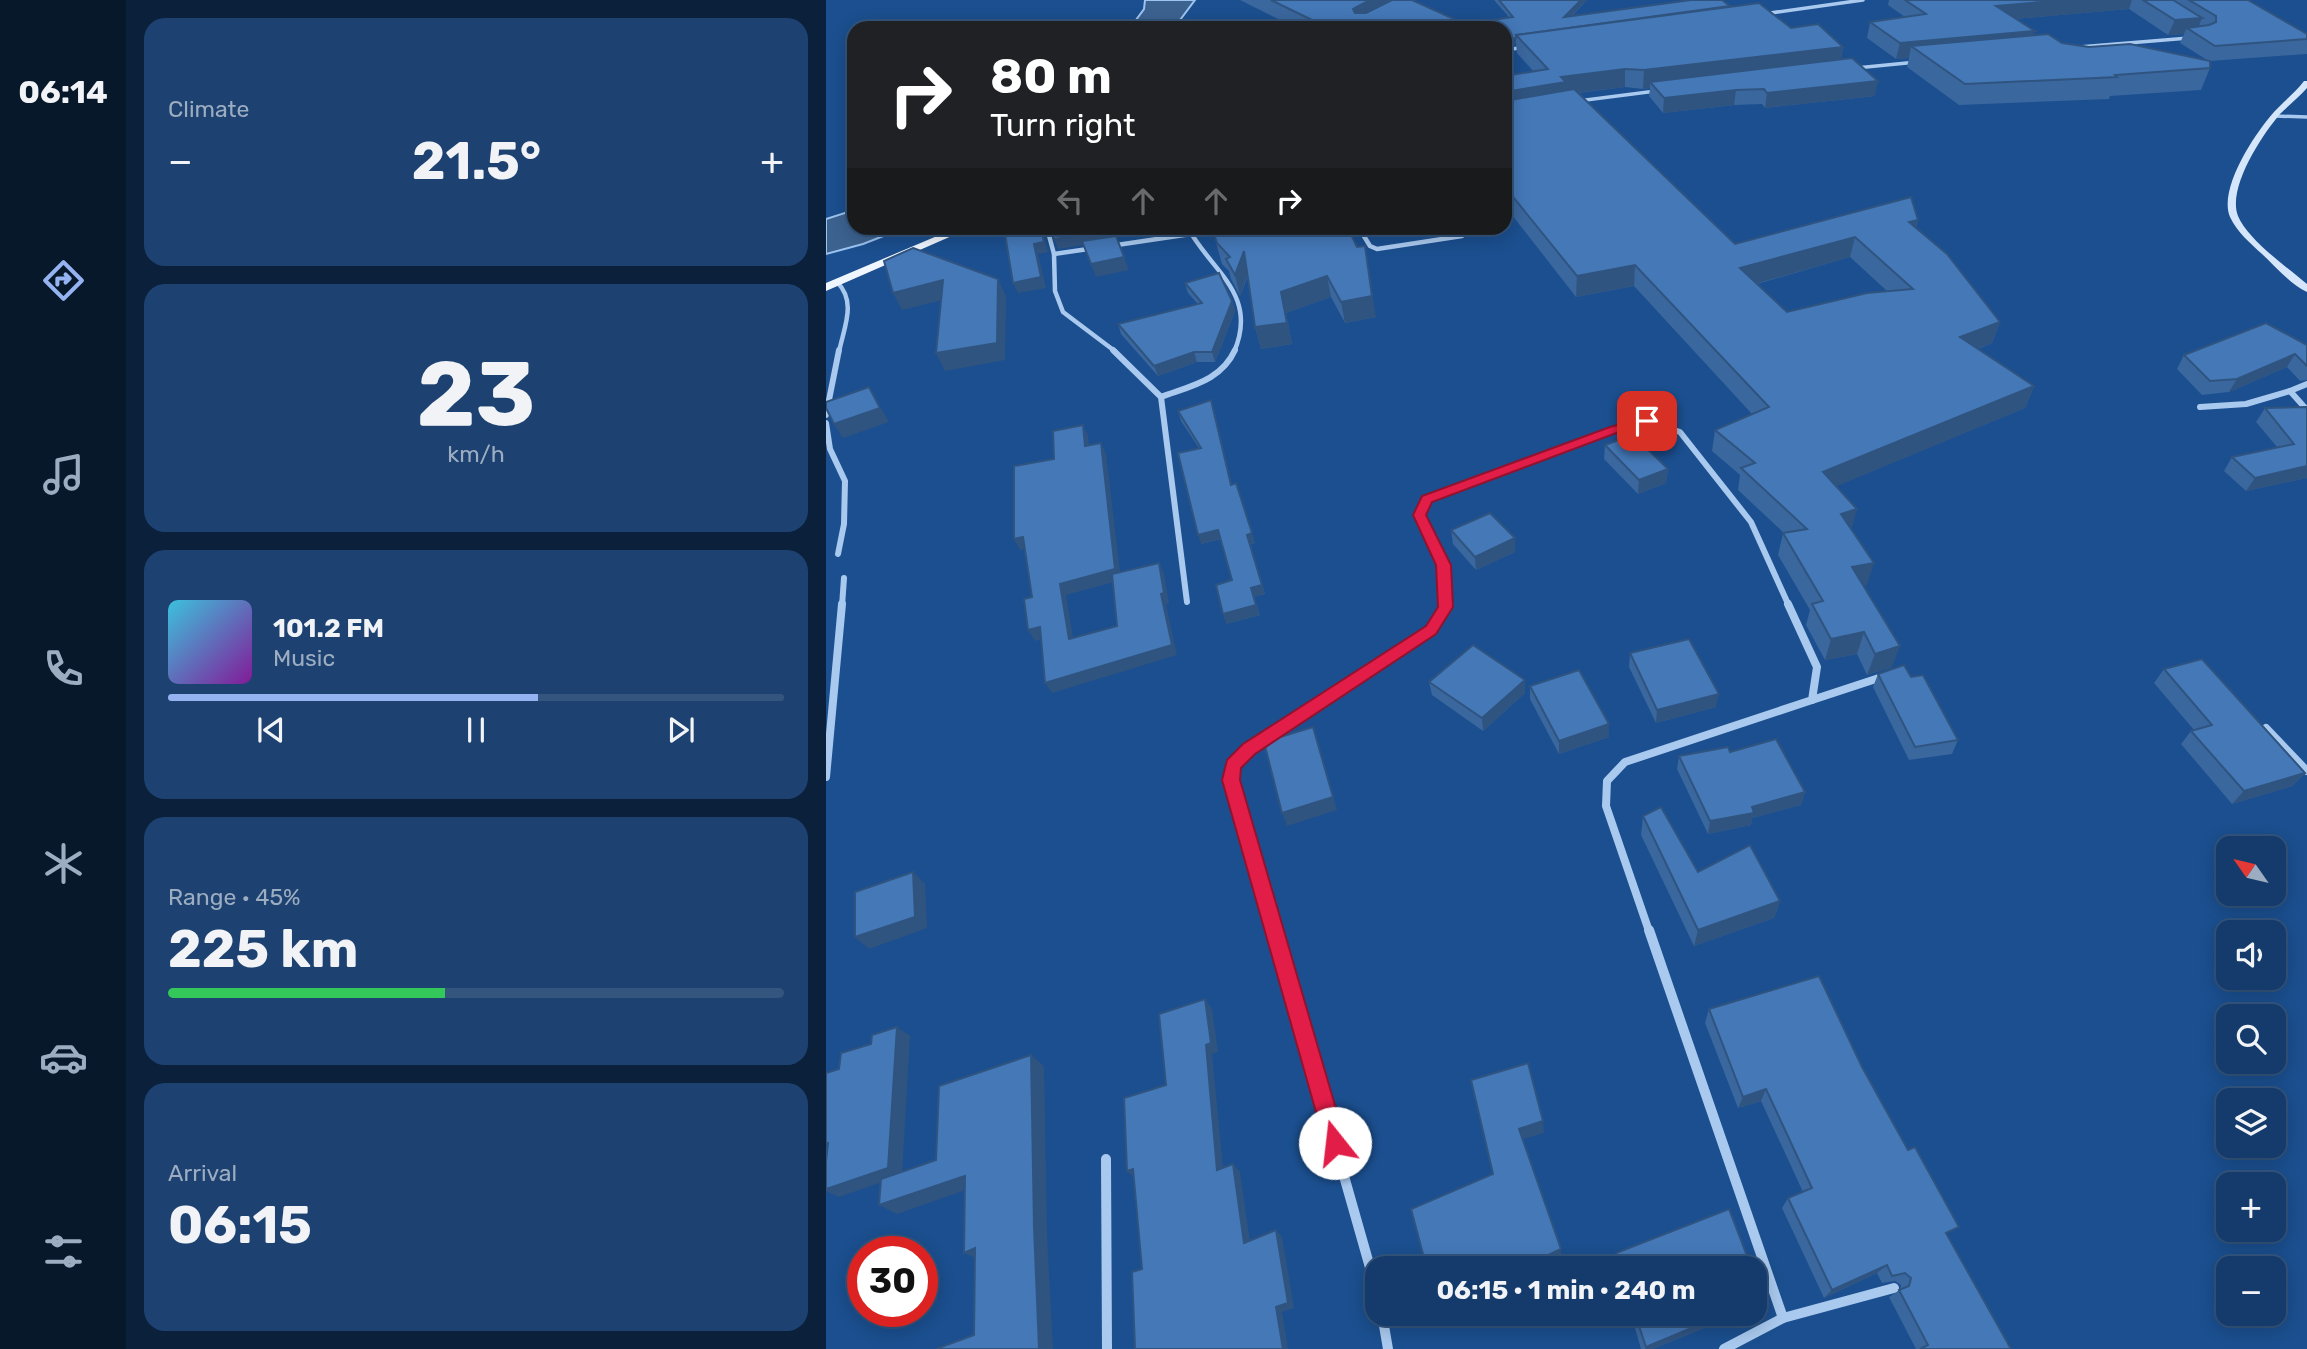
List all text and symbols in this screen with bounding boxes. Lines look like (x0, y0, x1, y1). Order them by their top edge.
text: 80 m (990, 47, 1112, 105)
icon: right (875, 49, 966, 140)
text: 06:14 (18, 73, 108, 111)
text: Climate (168, 95, 249, 123)
text: Turn right (990, 106, 1135, 144)
text: 21.5° (412, 130, 541, 192)
text: − (168, 138, 193, 184)
text: + (760, 138, 784, 184)
icon: left (1051, 182, 1089, 220)
icon: ahead (1124, 182, 1162, 220)
icon: ahead (1197, 182, 1235, 220)
icon: right (1270, 182, 1308, 220)
icon: directions (39, 256, 88, 305)
text: 23 (416, 340, 536, 448)
pin (1617, 391, 1677, 451)
icon: arrive (1628, 402, 1666, 440)
text: km/h (447, 440, 505, 468)
icon: music (39, 450, 88, 499)
text: 101.2 FM (273, 613, 384, 644)
icon: phone (39, 644, 88, 693)
text: Music (273, 644, 335, 672)
icon: previous (252, 711, 290, 749)
icon: pause (457, 711, 495, 749)
icon: next (662, 711, 700, 749)
north arrow (2216, 836, 2286, 906)
map controls (2216, 836, 2286, 1326)
icon: climate (39, 839, 88, 888)
text: Range · 45% (168, 883, 301, 911)
text: 225 km (168, 918, 358, 980)
button: sound (2216, 920, 2286, 990)
button: search (2216, 1004, 2286, 1074)
icon: car (39, 1033, 88, 1082)
button: layers (2216, 1088, 2286, 1158)
position arrow (1298, 1106, 1372, 1180)
text: Arrival (168, 1159, 237, 1187)
button: + (2216, 1172, 2286, 1242)
text: 06:15 (168, 1194, 312, 1256)
icon: filters (39, 1227, 88, 1276)
speed limit sign: 30 (847, 1236, 938, 1327)
button: − (2216, 1256, 2286, 1326)
text: 06:15 · 1 min · 240 m (1436, 1275, 1696, 1306)

